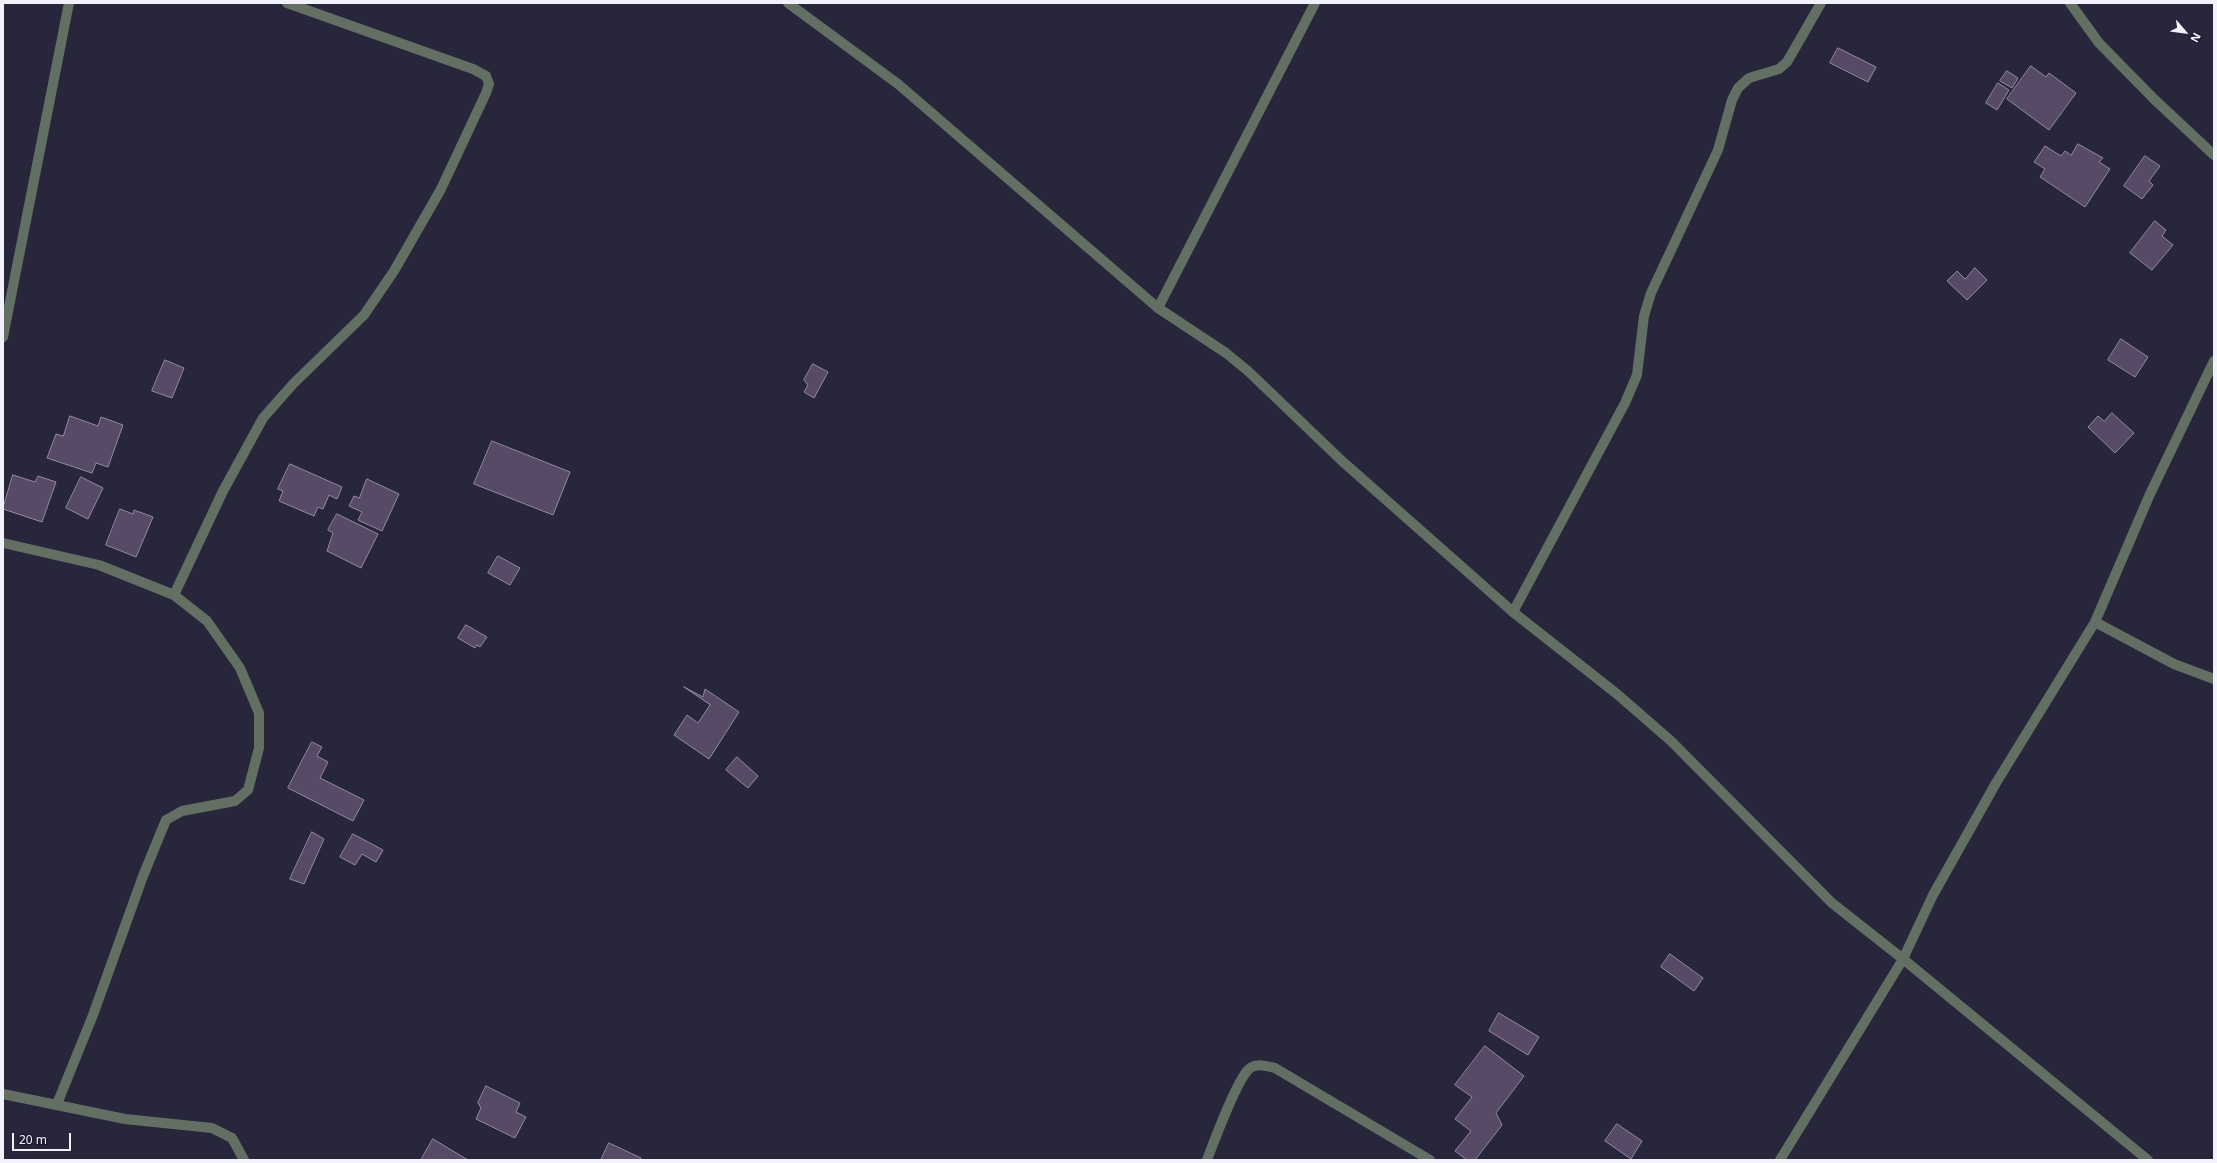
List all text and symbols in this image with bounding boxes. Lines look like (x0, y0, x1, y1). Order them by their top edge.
north arrow (2165, 12, 2205, 52)
text: N (2187, 30, 2205, 45)
scale bar (14, 1125, 73, 1151)
text: 20 m (19, 1131, 47, 1148)

